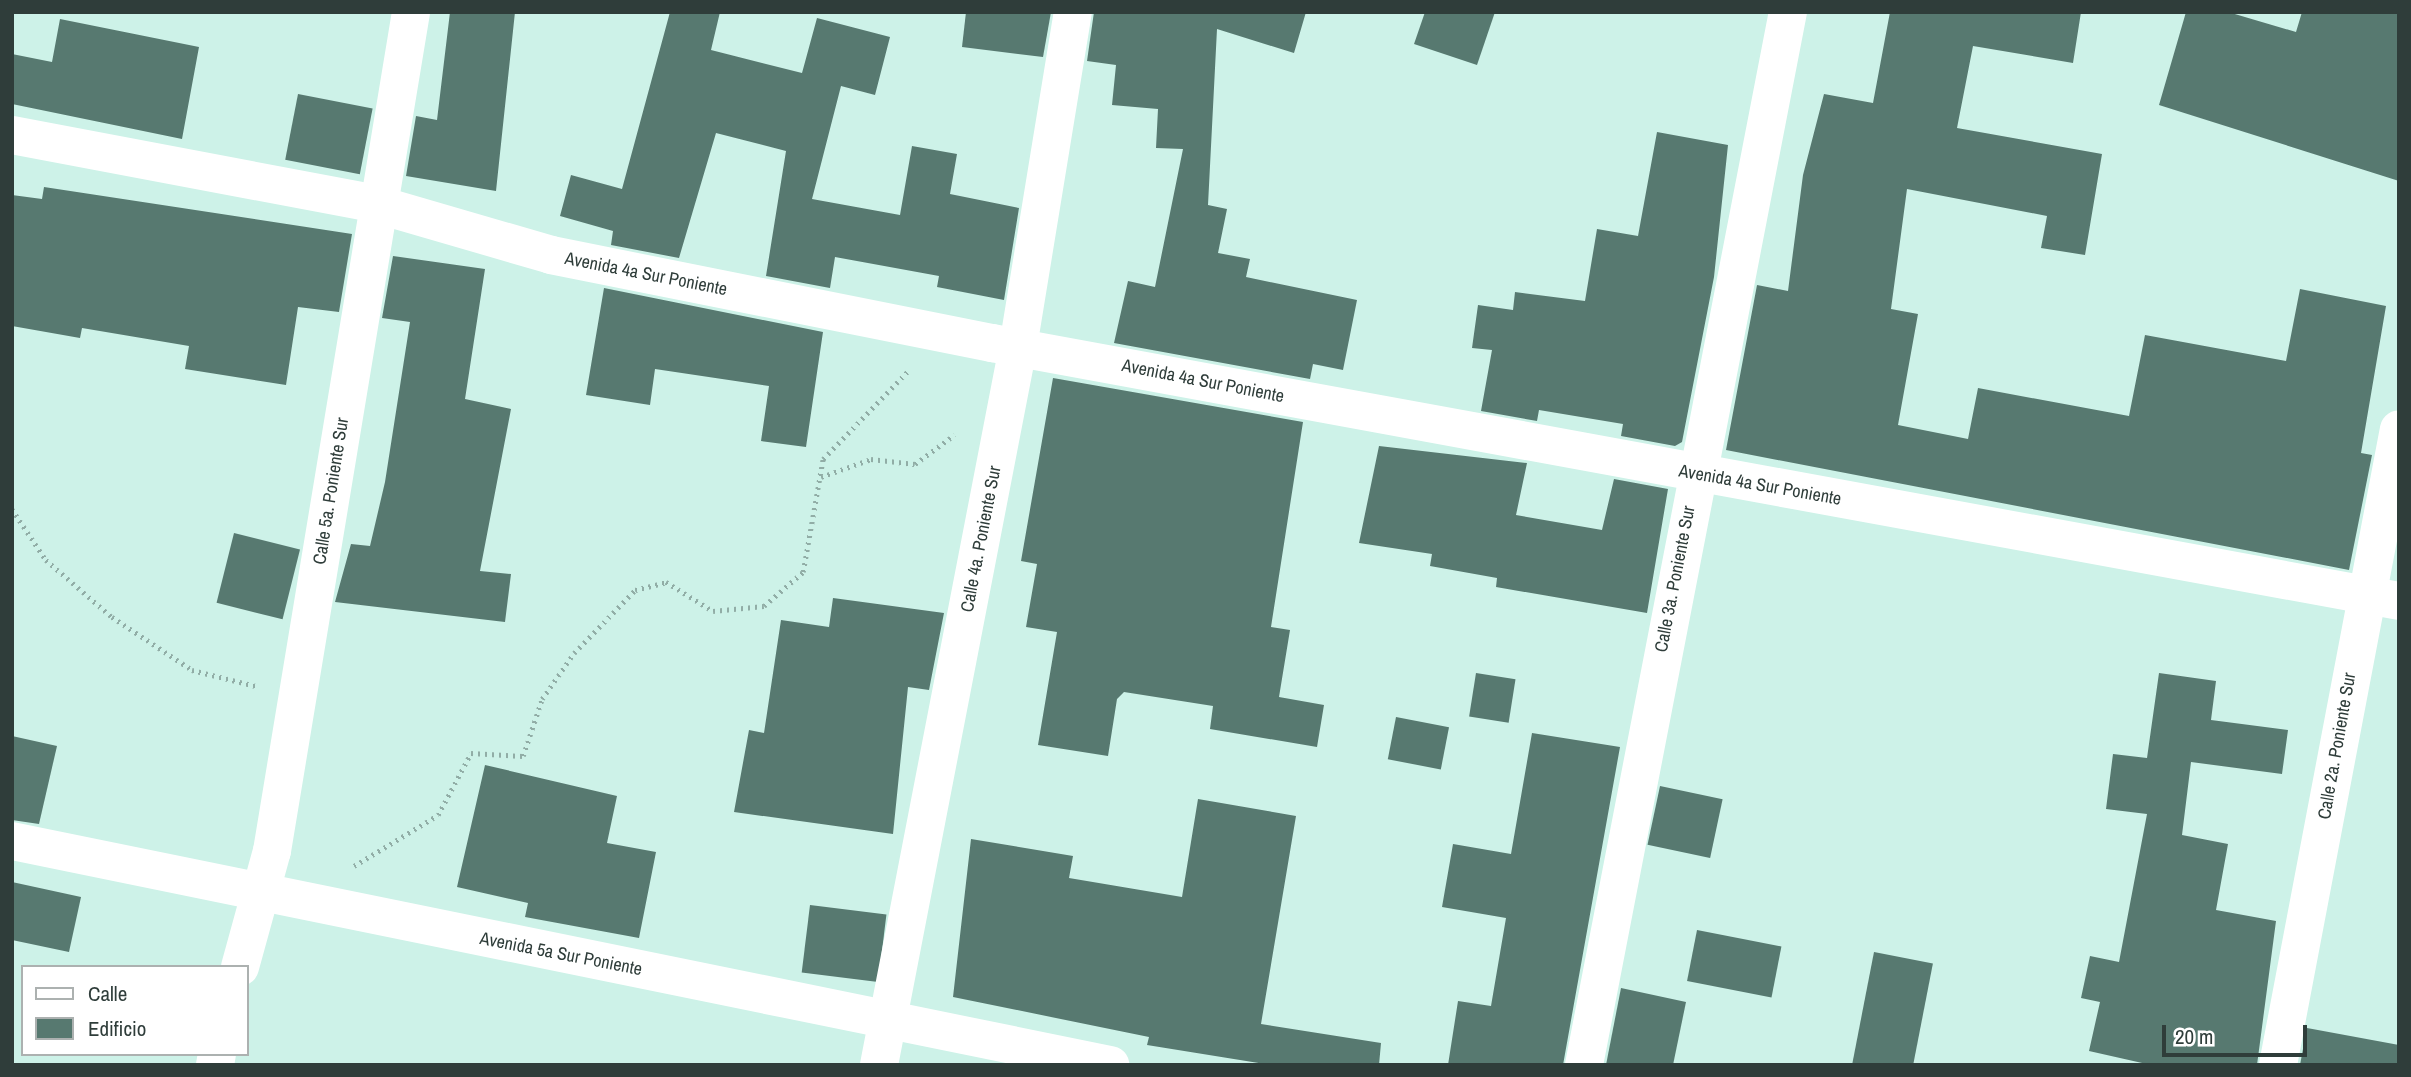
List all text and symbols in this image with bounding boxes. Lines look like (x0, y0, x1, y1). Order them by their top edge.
street label: Avenida 4a Sur Poniente (563, 248, 729, 300)
street label: Avenida 4a Sur Poniente (1120, 355, 1286, 407)
street label: Calle 5a. Poniente Sur (309, 416, 353, 566)
street label: Avenida 4a Sur Poniente (1677, 460, 1843, 510)
street label: Calle 4a. Poniente Sur (956, 464, 1006, 614)
street label: Calle 3a. Poniente Sur (1650, 504, 1700, 654)
street label: Calle 2a. Poniente Sur (2313, 671, 2361, 821)
street label: Avenida 5a Sur Poniente (478, 928, 644, 980)
legend (21, 965, 248, 1056)
text: Calle (88, 979, 127, 1008)
scale bar (2166, 1010, 2311, 1054)
text: Edificio (88, 1014, 146, 1043)
text: 20 m (2175, 1022, 2213, 1051)

